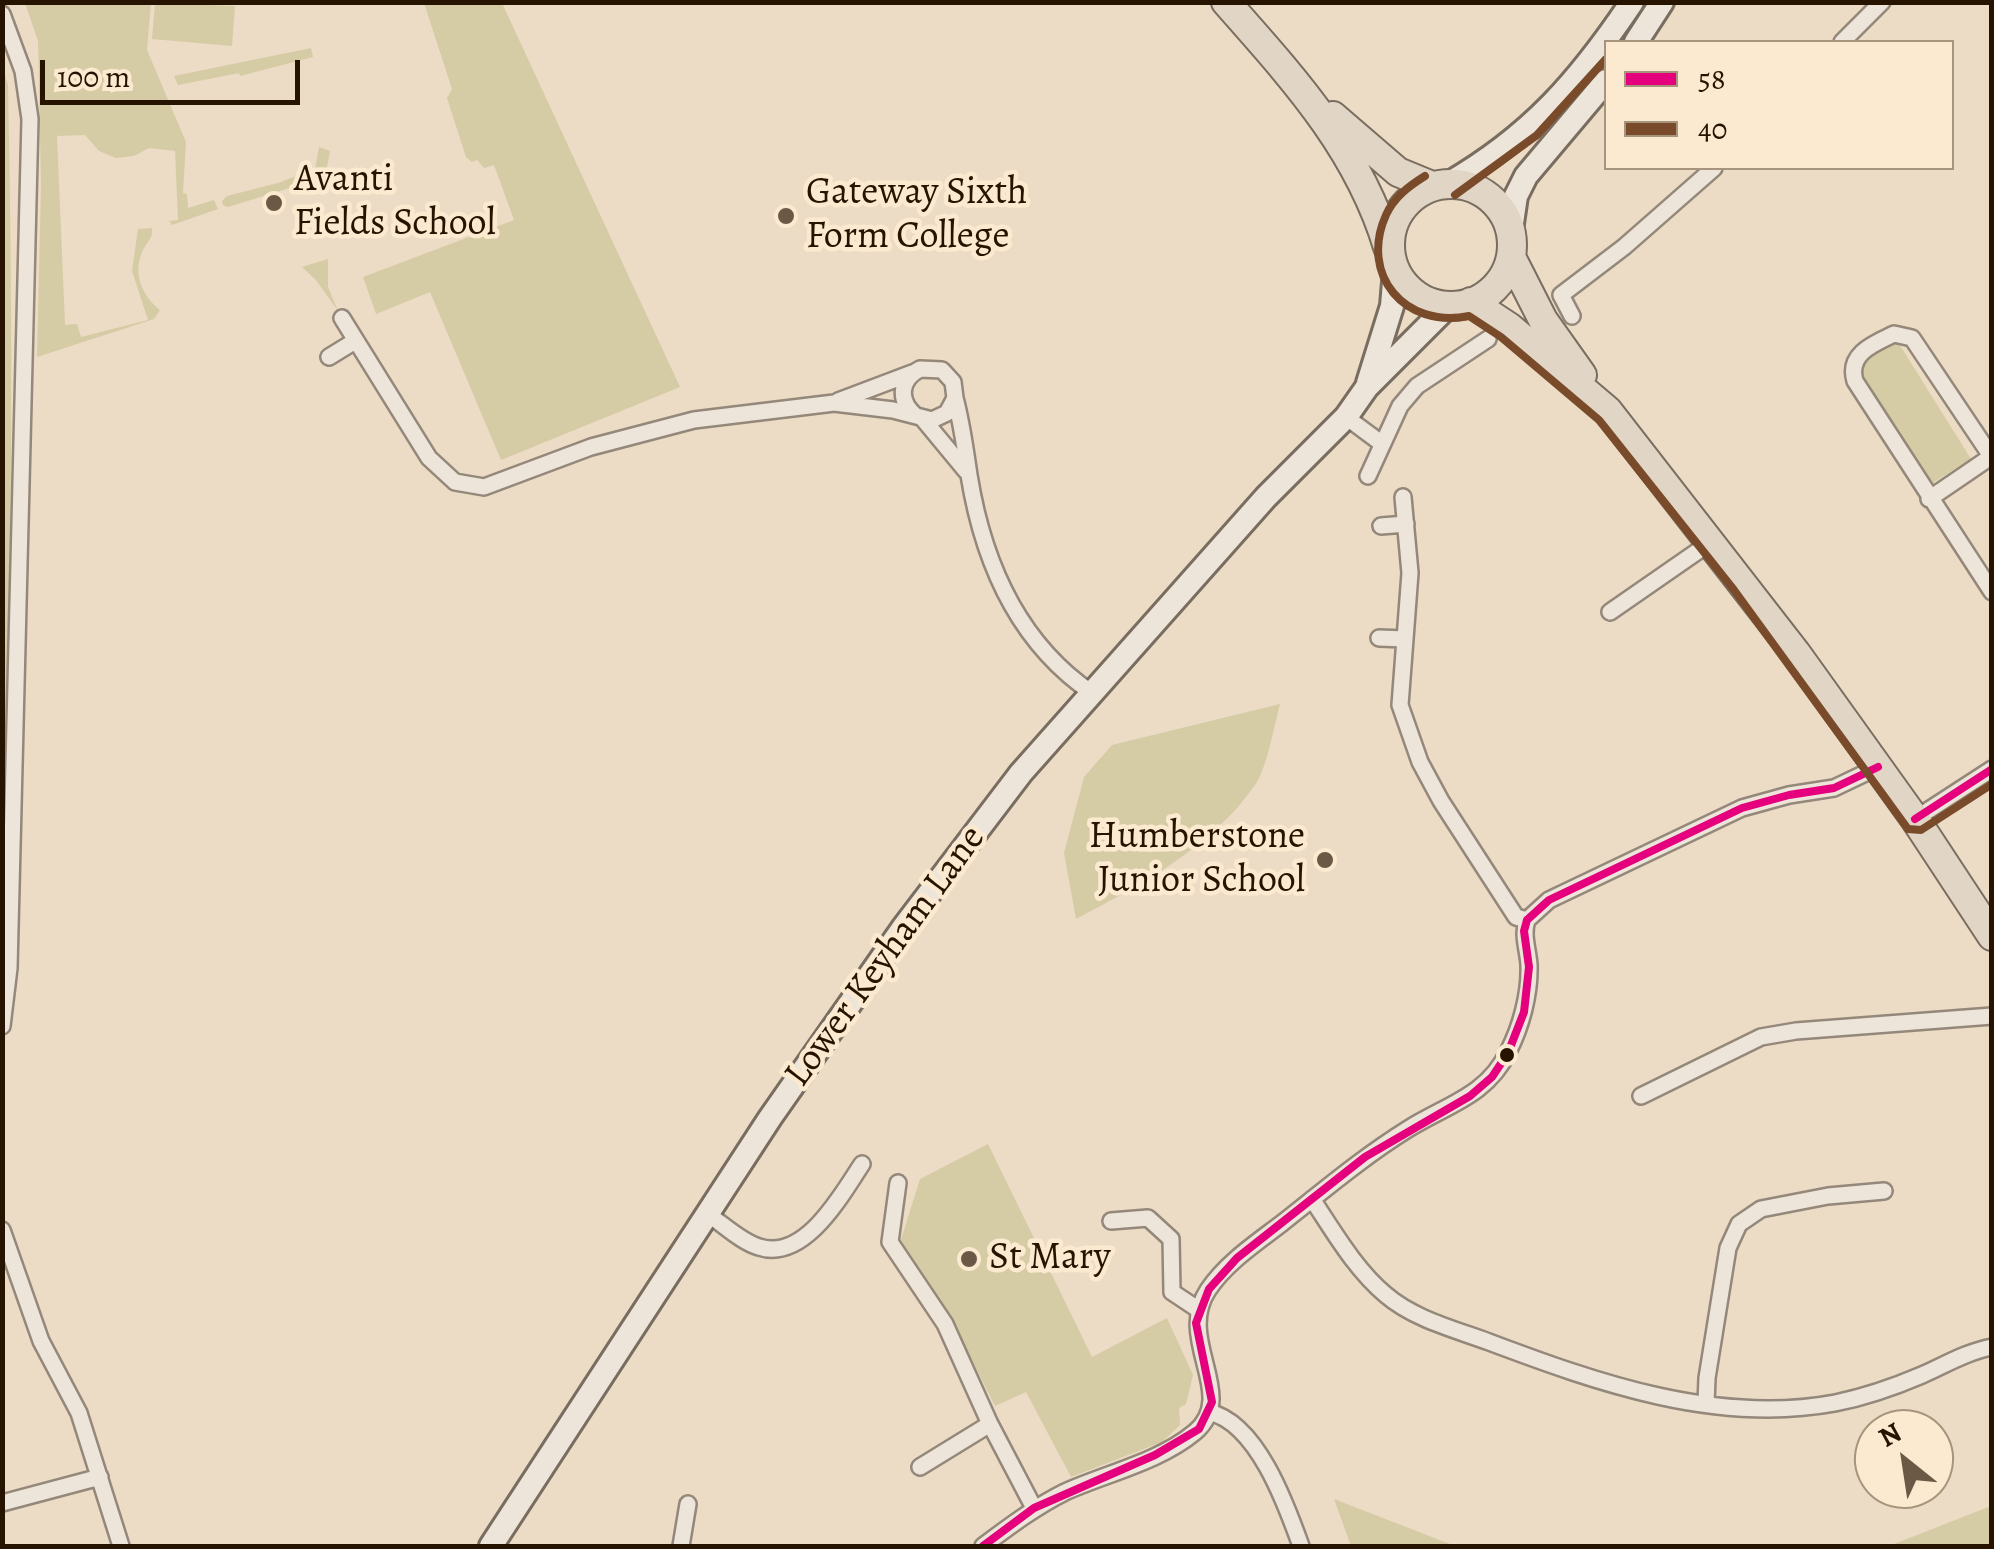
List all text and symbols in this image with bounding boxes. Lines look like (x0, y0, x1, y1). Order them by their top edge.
scale bar (45, 40, 305, 102)
legend (1604, 40, 1954, 170)
text: 100 m (57, 57, 130, 97)
text: 58 (1698, 59, 1725, 99)
text: 40 (1698, 109, 1728, 149)
place label: Avanti Fields School (294, 158, 496, 248)
place label: Gateway Sixth Form College (806, 171, 1027, 260)
marker: Avanti Fields School (263, 192, 285, 214)
marker: Gateway Sixth Form College (775, 205, 797, 227)
place label: Humberstone Junior School (1089, 815, 1305, 904)
street label: Lower Keyham Lane (776, 818, 996, 1096)
marker: Humberstone Junior School (1314, 849, 1336, 871)
unlabelled marker (1497, 1045, 1517, 1065)
place label: St Mary (989, 1236, 1111, 1282)
marker: St Mary (958, 1248, 980, 1270)
north arrow (1854, 1409, 1954, 1509)
text: N (1872, 1413, 1908, 1456)

